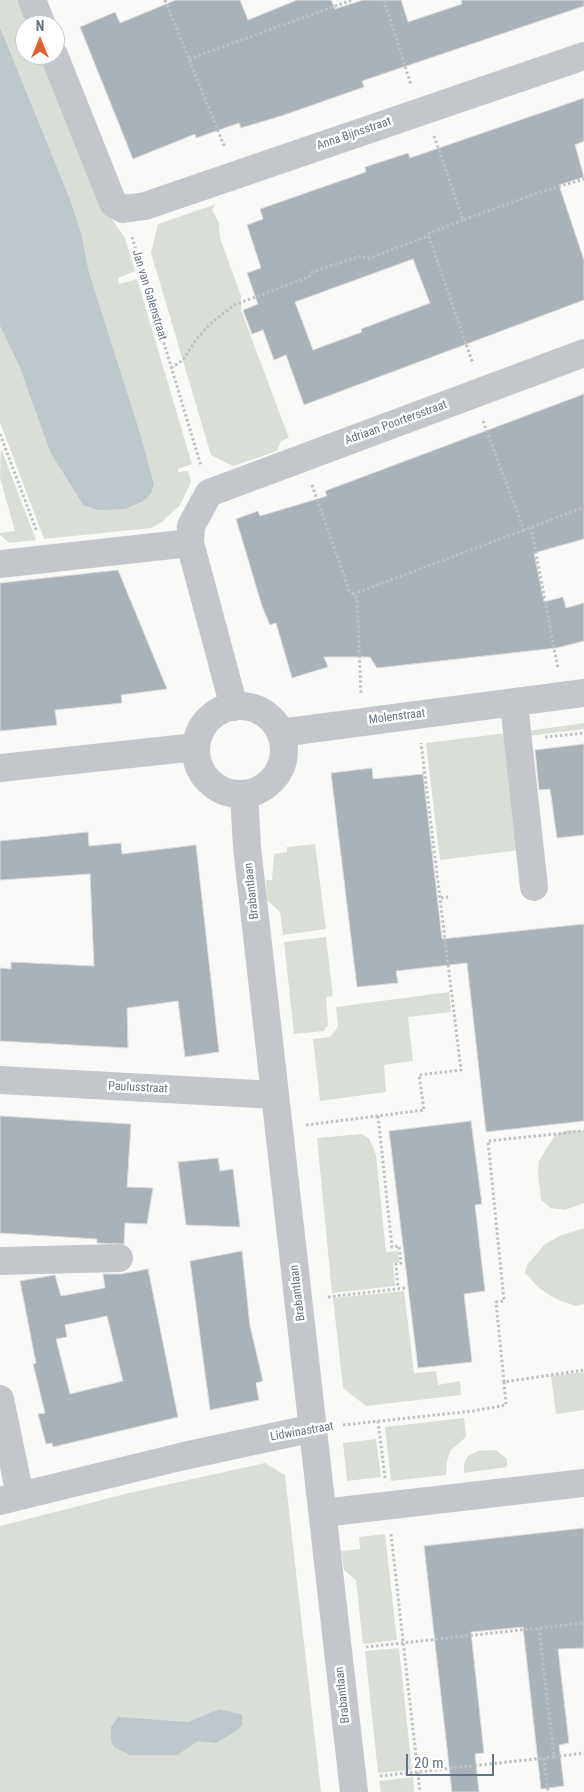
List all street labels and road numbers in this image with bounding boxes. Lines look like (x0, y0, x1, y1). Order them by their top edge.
street label: Anna Bijnsstraat (315, 115, 393, 153)
street label: Jan van Galenstraat (128, 248, 170, 342)
street label: Adriaan Poortersstraat (343, 398, 449, 448)
street label: Molenstraat (368, 706, 426, 728)
street label: Brabantlaan (242, 862, 262, 920)
street label: Paulusstraat (108, 1079, 168, 1097)
street label: Brabantlaan (287, 1264, 309, 1322)
street label: Lidwinastraat (269, 1419, 335, 1445)
street label: Brabantlaan (333, 1666, 353, 1724)

